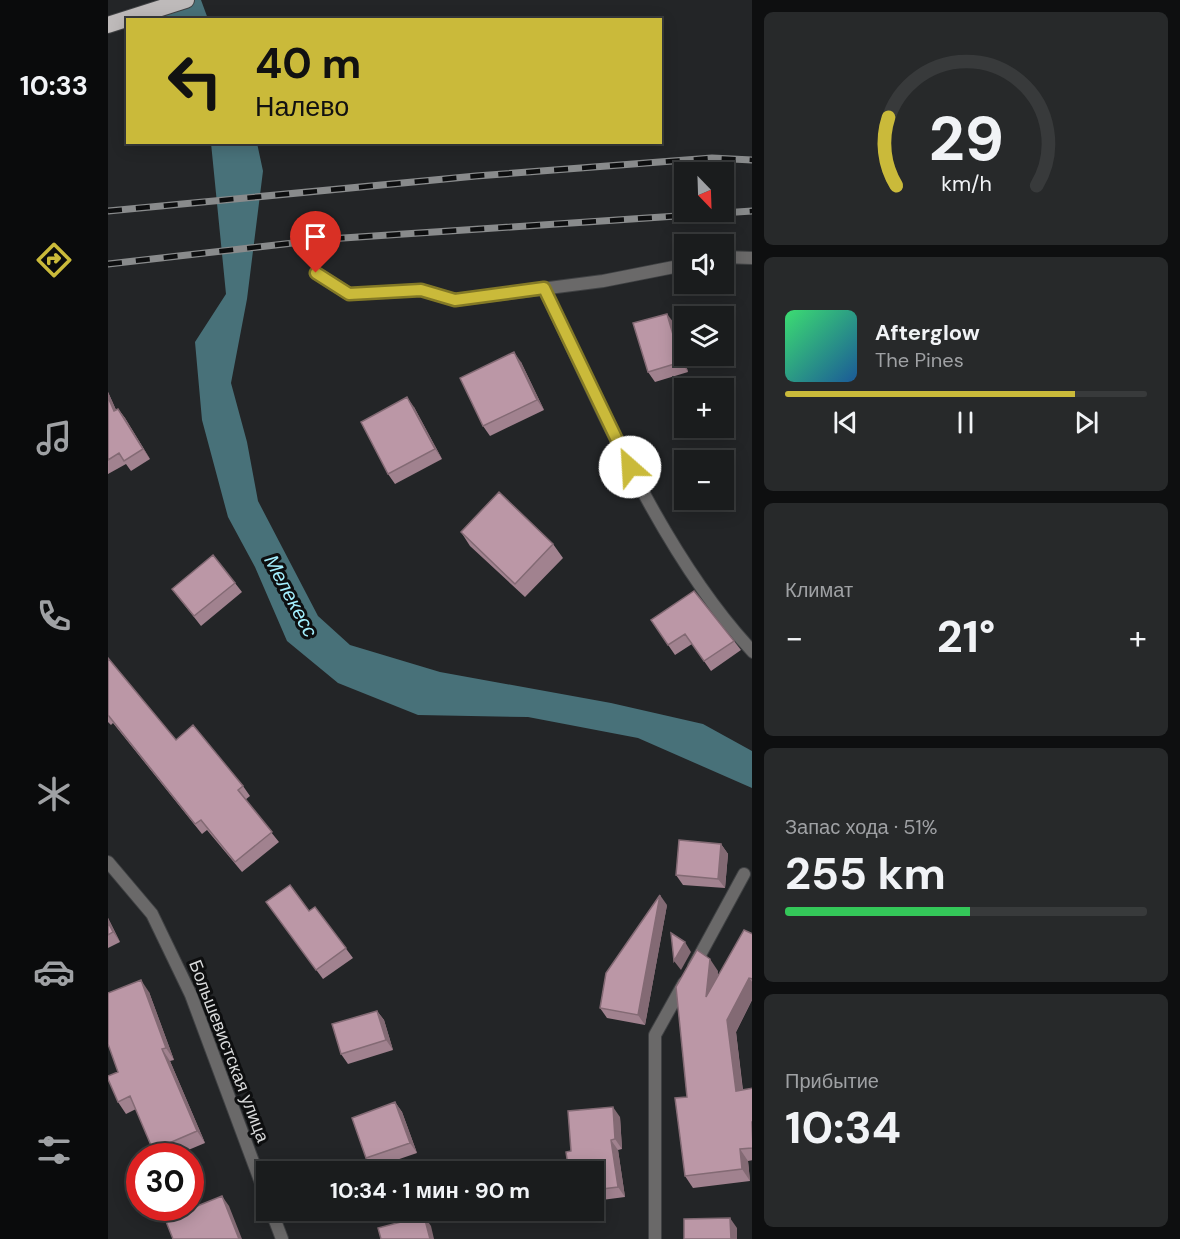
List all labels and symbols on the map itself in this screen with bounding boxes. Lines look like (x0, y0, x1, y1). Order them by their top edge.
north arrow (674, 162, 734, 222)
pin (290, 211, 341, 273)
position arrow (598, 435, 662, 499)
water label: Мелекесс (258, 550, 324, 642)
street label: Большевистская улица (183, 956, 275, 1147)
speed limit sign: 30 (126, 1143, 204, 1221)

